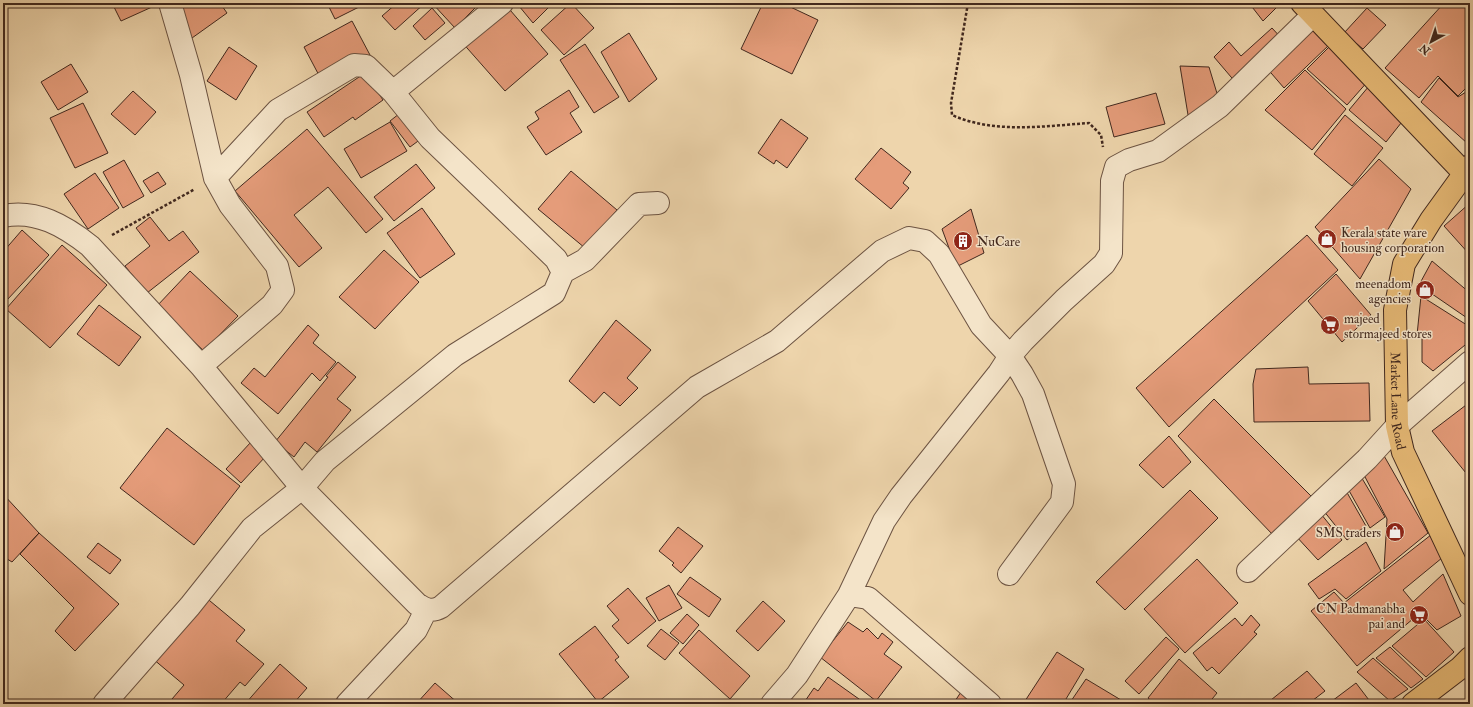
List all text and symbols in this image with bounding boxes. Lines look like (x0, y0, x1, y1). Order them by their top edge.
north arrow (1411, 22, 1451, 62)
text: N (1416, 40, 1434, 58)
place label: Kerala state ware housing corporation (1341, 225, 1445, 257)
shop icon: Kerala state ware housing corporation (1316, 228, 1338, 250)
building icon: NuCare (952, 230, 974, 252)
place label: NuCare (977, 234, 1021, 250)
place label: meenadom agencies (1355, 276, 1412, 307)
shop icon: meenadom agencies (1414, 279, 1436, 301)
place label: majeed stormajeed stores (1344, 311, 1432, 342)
supermarket icon: majeed stormajeed stores (1319, 314, 1341, 336)
street label: Market Lane Road (1387, 352, 1409, 452)
shop icon: SMS traders (1384, 521, 1406, 543)
place label: SMS traders (1316, 525, 1382, 541)
place label: CN Padmanabha pai and (1316, 601, 1406, 633)
supermarket icon: CN Padmanabha pai and (1408, 604, 1430, 626)

